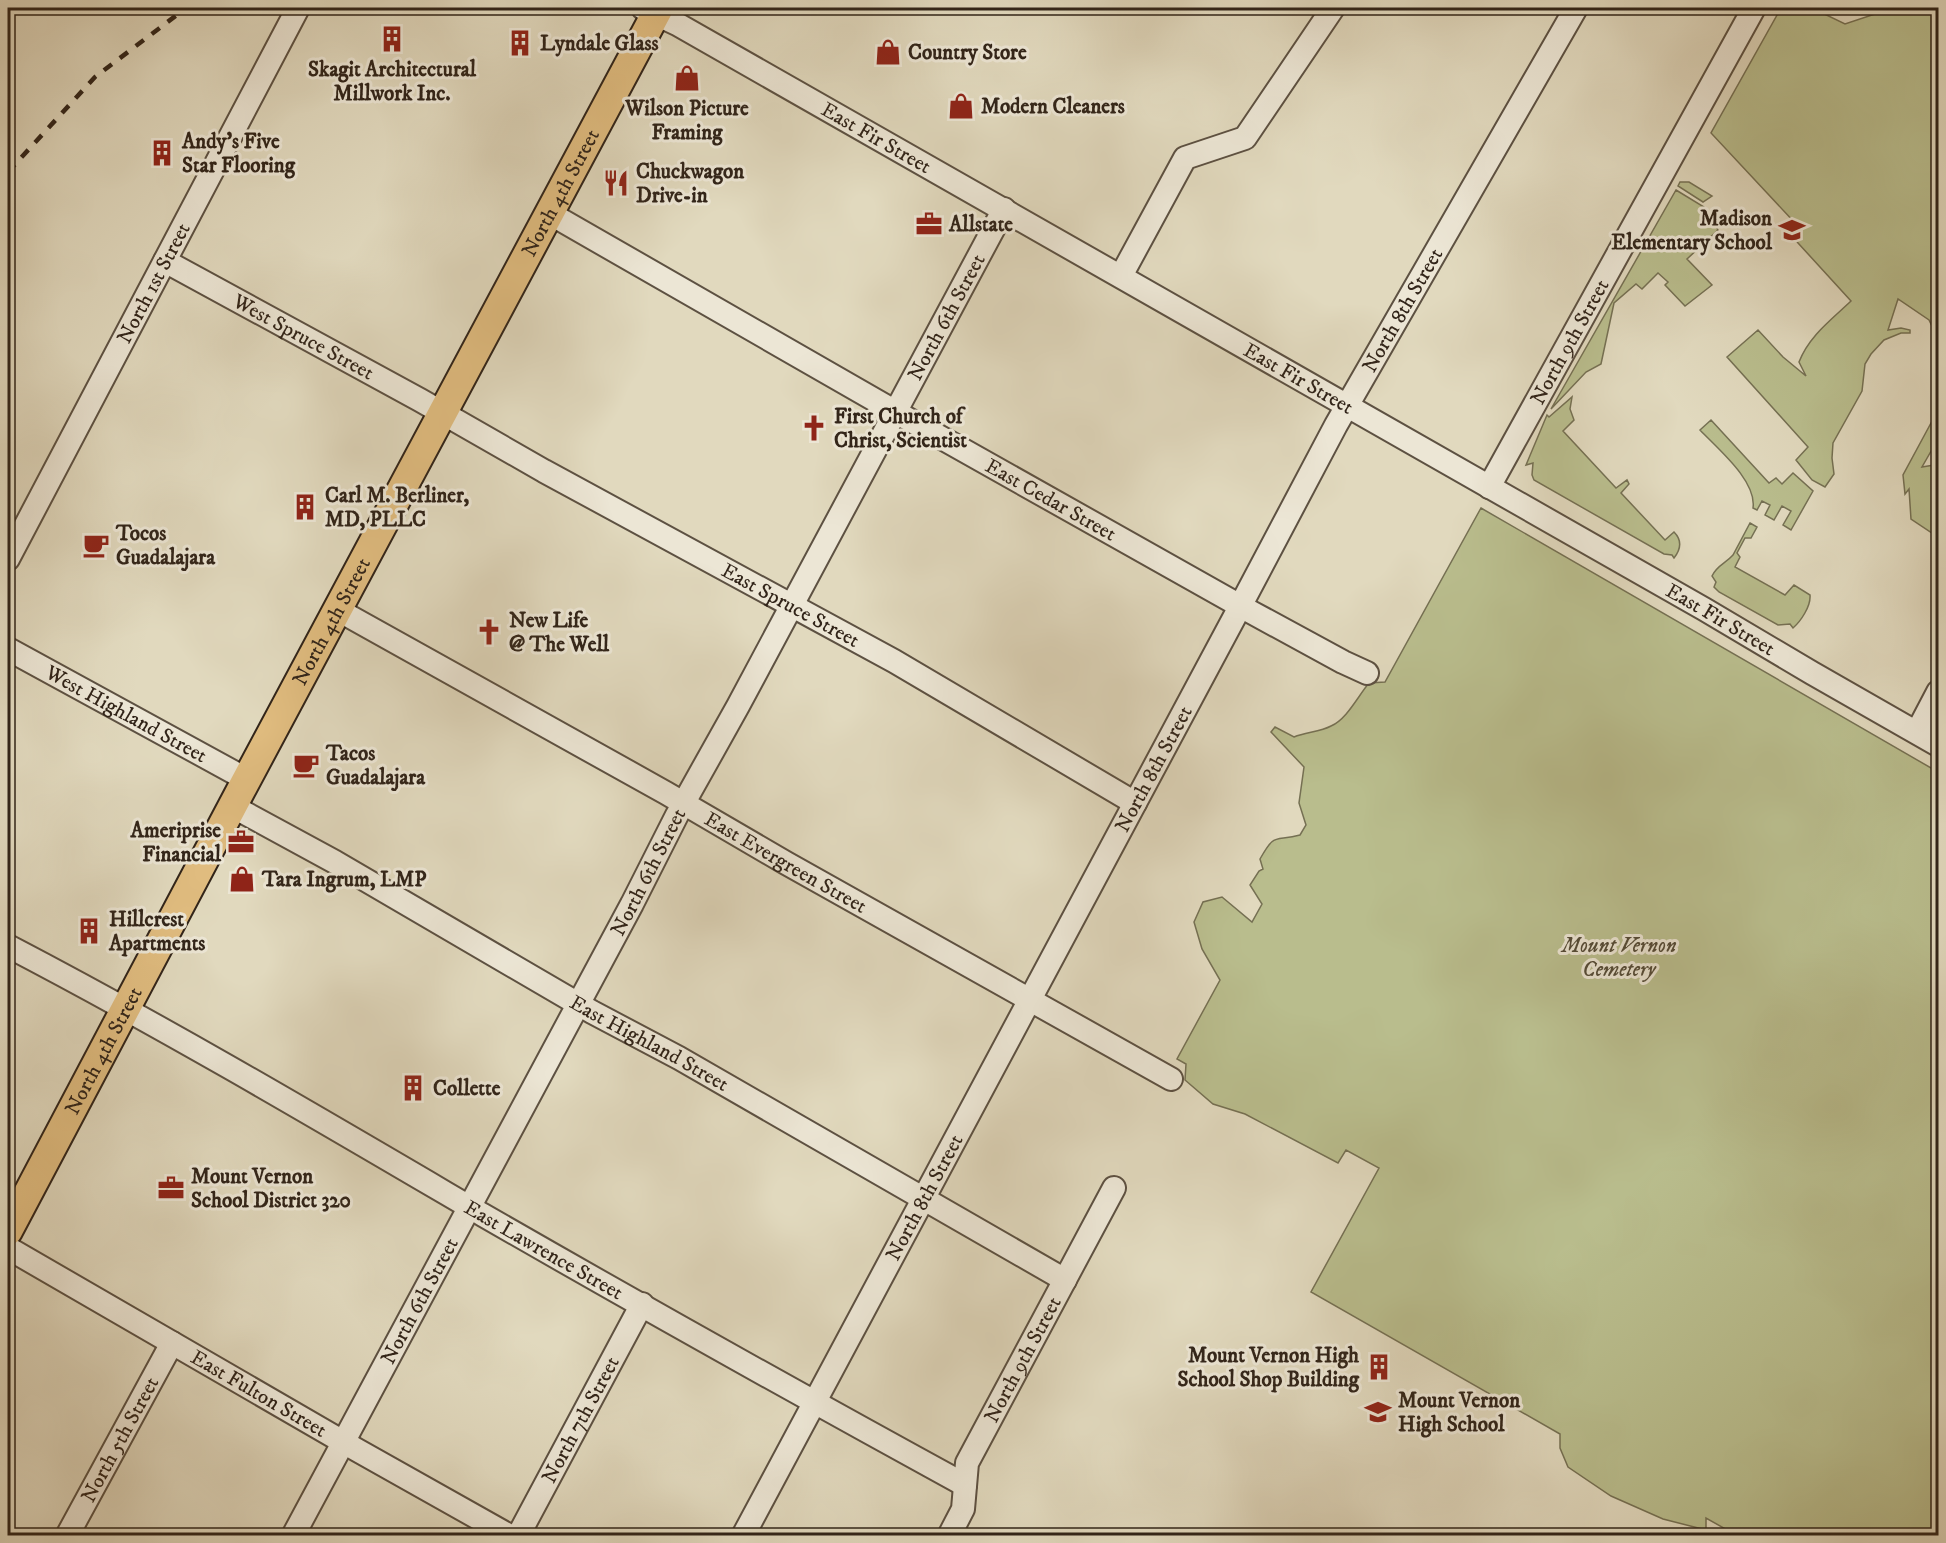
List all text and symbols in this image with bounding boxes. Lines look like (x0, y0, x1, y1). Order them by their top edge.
building icon: Skagit Architectural Millwork Inc. (377, 24, 407, 54)
building icon: Lyndale Glass (505, 28, 535, 58)
place label: Lyndale Glass (540, 31, 659, 57)
shop icon: Country Store (873, 37, 903, 67)
place label: Country Store (908, 40, 1027, 66)
place label: Skagit Architectural Millwork Inc. (308, 57, 477, 107)
shop icon: Wilson Picture Framing (672, 63, 702, 93)
shop icon: Modern Cleaners (946, 91, 976, 121)
place label: Modern Cleaners (981, 94, 1125, 120)
place label: Wilson Picture Framing (624, 96, 749, 146)
street label: East Fir Street (816, 97, 936, 180)
street label: North 4th Street (516, 125, 606, 262)
place label: Andy's Five Star Flooring (181, 129, 296, 179)
building icon: Andy's Five Star Flooring (147, 138, 177, 168)
place label: Chuckwagon Drive-in (636, 159, 745, 209)
restaurant icon: Chuckwagon Drive-in (601, 168, 631, 198)
place label: Madison Elementary School (1611, 206, 1773, 256)
office icon: Allstate (914, 209, 944, 239)
place label: Allstate (948, 212, 1013, 238)
school or university icon: Madison Elementary School (1777, 215, 1807, 245)
street label: North 1st Street (112, 218, 197, 348)
street label: North 8th Street (1357, 243, 1449, 377)
street label: North 6th Street (903, 249, 992, 385)
street label: North 9th Street (1525, 275, 1616, 410)
street label: West Spruce Street (227, 288, 378, 387)
street label: East Fir Street (1239, 337, 1358, 421)
place label: First Church of Christ, Scientist (834, 404, 967, 454)
church icon: First Church of Christ, Scientist (799, 413, 829, 443)
street label: East Cedar Street (980, 453, 1121, 548)
place label: Carl M. Berliner, MD, PLLC (325, 483, 470, 533)
building icon: Carl M. Berliner, MD, PLLC (290, 492, 320, 522)
place label: Tocos Guadalajara (115, 521, 216, 572)
cafe icon: Tocos Guadalajara (81, 530, 111, 560)
street label: North 4th Street (287, 553, 377, 690)
street label: East Spruce Street (717, 558, 864, 654)
street label: East Fir Street (1661, 578, 1780, 662)
place label: New Life @ The Well (509, 608, 610, 658)
church icon: New Life @ The Well (474, 617, 504, 647)
street label: West Highland Street (40, 659, 212, 769)
street label: North 8th Street (1110, 701, 1199, 837)
place label: Tacos Guadalajara (325, 741, 426, 792)
cafe icon: Tacos Guadalajara (291, 750, 321, 780)
street label: North 6th Street (605, 804, 692, 941)
street label: East Evergreen Street (699, 806, 871, 920)
place label: Ameriprise Financial (130, 818, 222, 868)
office icon: Ameriprise Financial (226, 827, 256, 857)
shop icon: Tara Ingrum, LMP (227, 864, 257, 894)
place label: Tara Ingrum, LMP (261, 867, 427, 893)
place label: Hillcrest Apartments (108, 907, 205, 957)
building icon: Hillcrest Apartments (74, 916, 104, 946)
park label: Mount Vernon Cemetery (1560, 933, 1677, 983)
street label: North 4th Street (60, 982, 149, 1120)
street label: East Highland Street (565, 990, 733, 1098)
building icon: Collette (398, 1073, 428, 1103)
place label: Collette (433, 1076, 501, 1102)
street label: North 8th Street (881, 1130, 969, 1266)
place label: Mount Vernon School District 320 (191, 1164, 351, 1214)
office icon: Mount Vernon School District 320 (156, 1173, 186, 1203)
street label: East Lawrence Street (459, 1195, 628, 1306)
street label: North 6th Street (376, 1233, 465, 1369)
street label: North 9th Street (979, 1292, 1068, 1428)
place label: Mount Vernon High School Shop Building (1177, 1343, 1360, 1393)
street label: East Fulton Street (186, 1345, 331, 1444)
street label: North 7th Street (537, 1352, 626, 1488)
building icon: Mount Vernon High School Shop Building (1364, 1352, 1394, 1382)
street label: North 5th Street (76, 1372, 165, 1507)
place label: Mount Vernon High School (1398, 1388, 1521, 1438)
school or university icon: Mount Vernon High School (1363, 1397, 1393, 1427)

